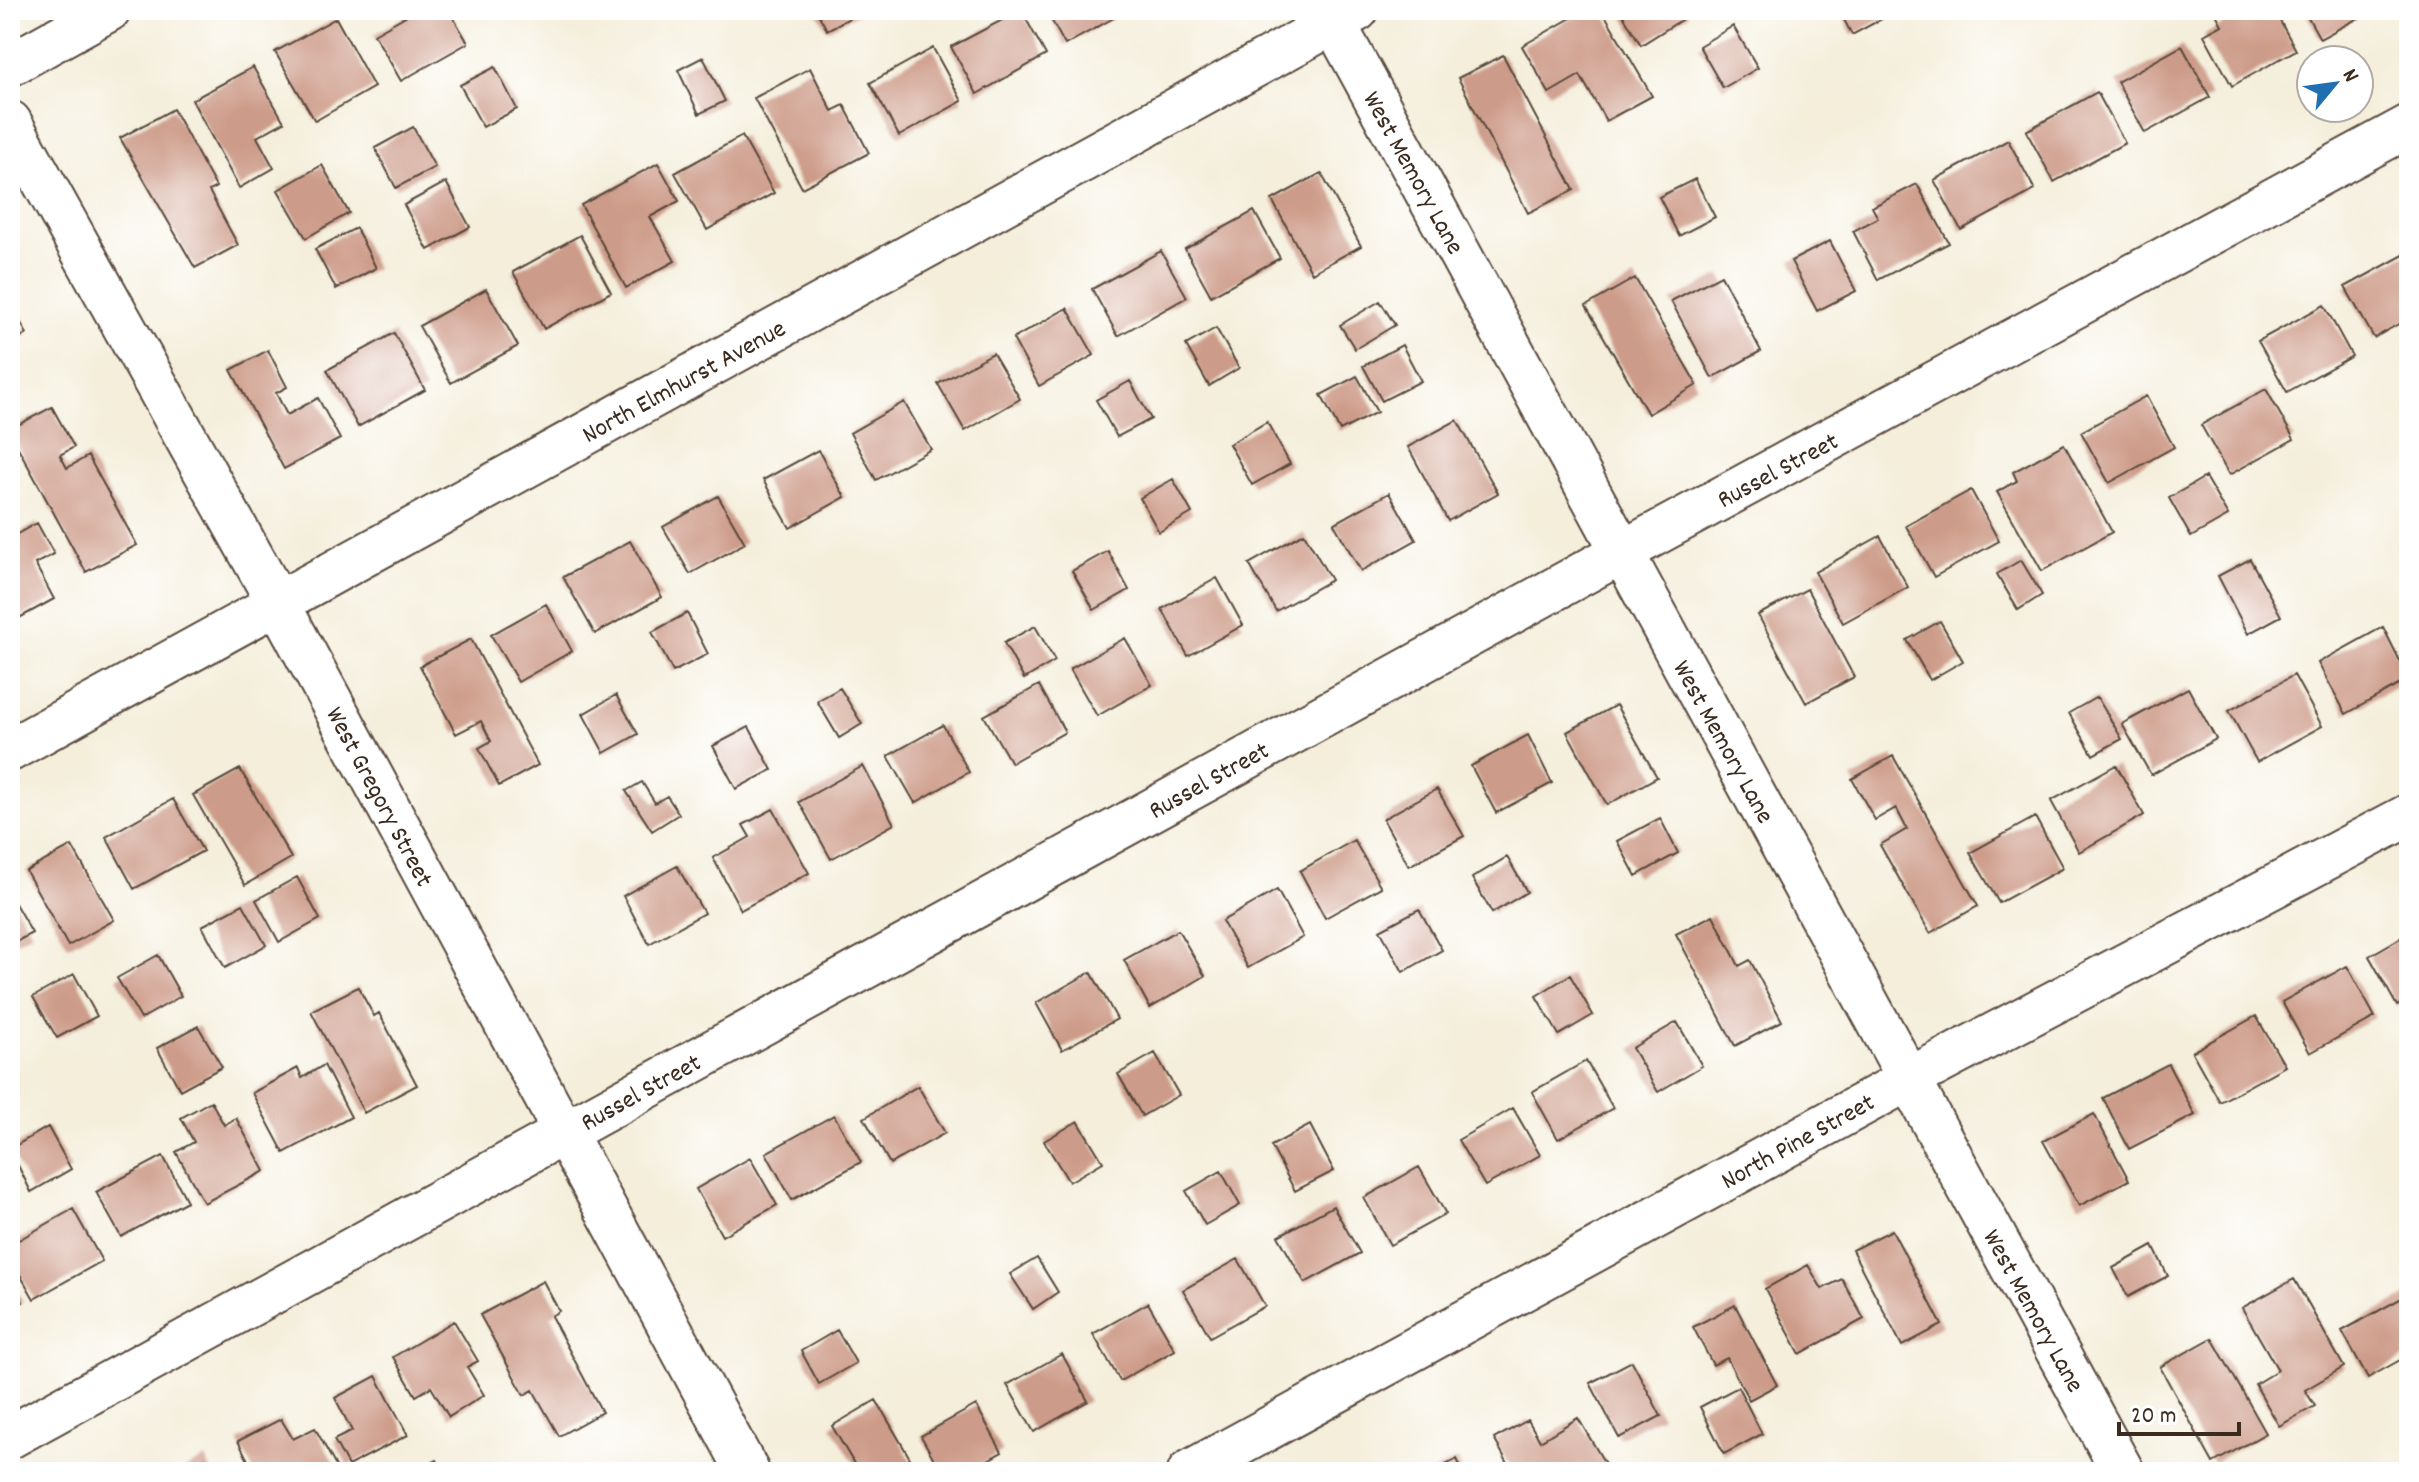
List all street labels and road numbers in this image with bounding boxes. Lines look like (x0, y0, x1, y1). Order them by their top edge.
street label: West Memory Lane (1352, 85, 1472, 262)
street label: North Elmhurst Avenue (576, 312, 793, 454)
street label: Russel Street (1711, 424, 1846, 520)
street label: West Memory Lane (1662, 654, 1782, 831)
street label: West Gregory Street (315, 701, 441, 895)
street label: Russel Street (1143, 734, 1277, 830)
street label: Russel Street (575, 1046, 709, 1142)
street label: North Pine Street (1715, 1085, 1883, 1201)
street label: West Memory Lane (1972, 1223, 2092, 1400)

